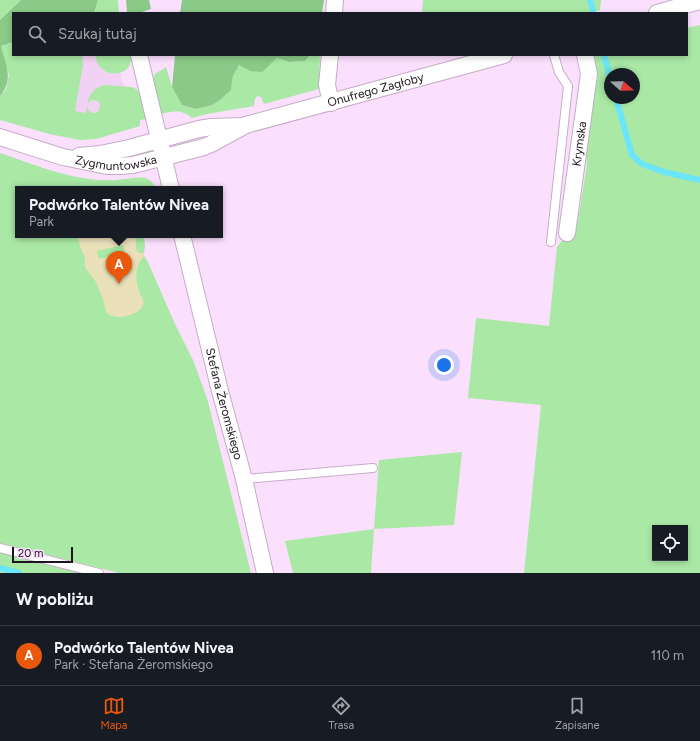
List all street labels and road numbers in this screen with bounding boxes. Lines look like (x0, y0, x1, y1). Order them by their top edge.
street label: Onufrego Zagłoby (326, 70, 426, 110)
street label: Krymska (569, 120, 589, 167)
street label: Zygmuntowska (74, 152, 158, 173)
street label: Stefana Żeromskiego (203, 346, 245, 461)

